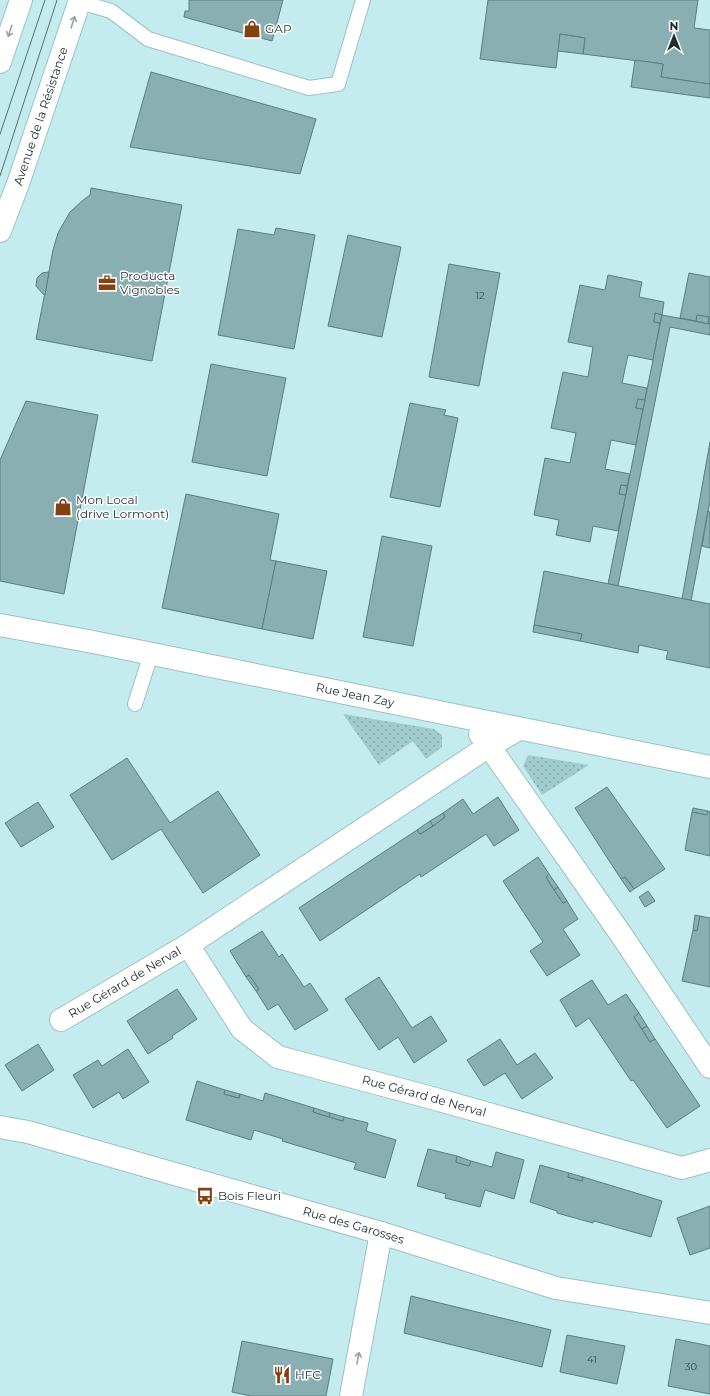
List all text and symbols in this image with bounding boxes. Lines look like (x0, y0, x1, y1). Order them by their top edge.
one-way arrow (70, 16, 77, 29)
north arrow (654, 16, 694, 56)
shop icon: GAP (242, 19, 262, 39)
text: N (670, 19, 678, 33)
place label: GAP (265, 21, 292, 36)
one-way arrow (6, 25, 14, 37)
street label: Avenue de la Résistance (10, 45, 71, 187)
place label: Producta Vignobles (120, 268, 180, 297)
office icon: Producta Vignobles (97, 273, 117, 293)
house number: 12 (475, 289, 485, 302)
place label: Mon Local (drive Lormont) (76, 492, 169, 521)
shop icon: Mon Local (drive Lormont) (53, 497, 73, 517)
street label: Rue Jean Zay (315, 679, 396, 710)
street label: Rue Gérard de Nerval (65, 943, 184, 1021)
street label: Rue Gérard de Nerval (360, 1072, 488, 1120)
bus stop icon: Bois Fleuri (195, 1186, 215, 1206)
place label: Bois Fleuri (218, 1188, 281, 1203)
street label: Rue des Garosses (301, 1203, 406, 1247)
one-way arrow (355, 1352, 363, 1365)
house number: 41 (587, 1353, 597, 1366)
house number: 30 (685, 1360, 698, 1373)
restaurant icon: HFC (272, 1365, 292, 1385)
place label: HFC (295, 1367, 321, 1382)

